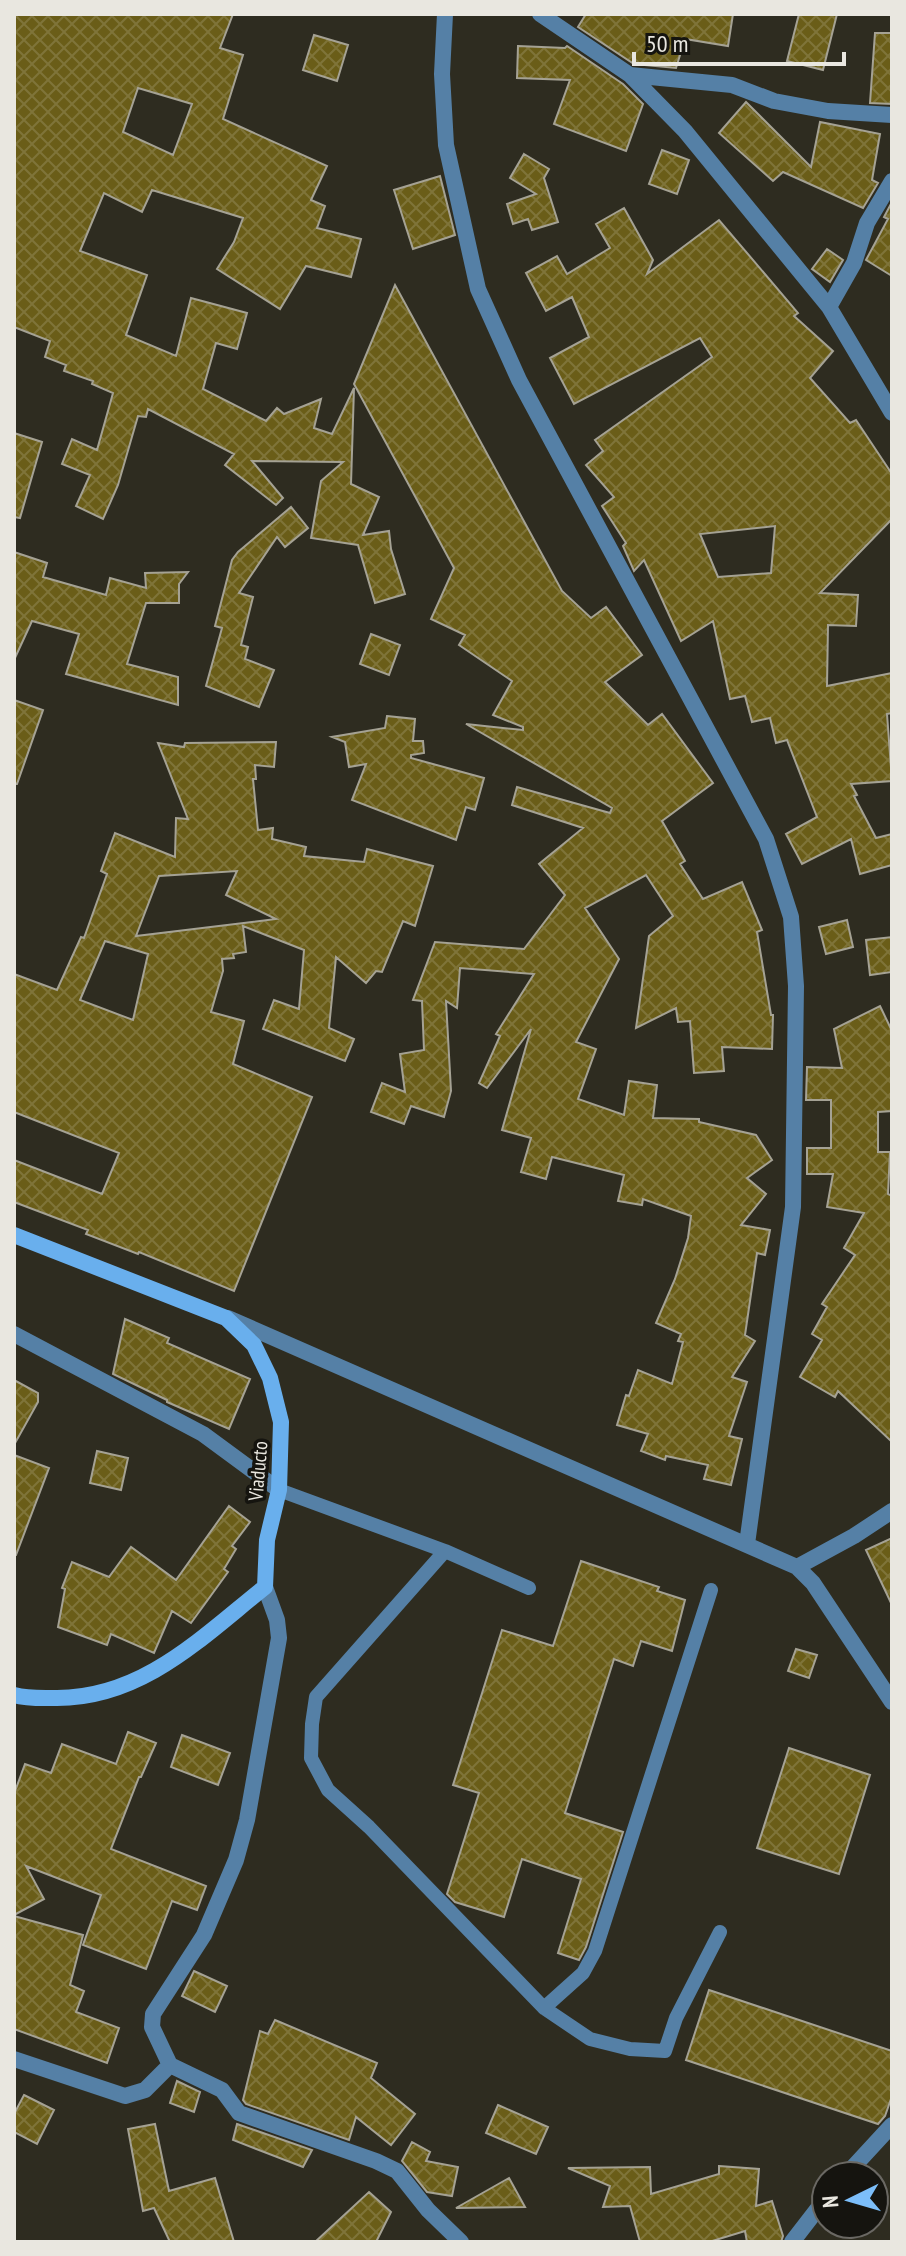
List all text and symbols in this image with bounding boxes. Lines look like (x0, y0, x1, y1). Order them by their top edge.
scale bar (634, 16, 844, 66)
text: 50 m (646, 28, 688, 59)
street label: Viaducto (242, 1440, 274, 1503)
north arrow (810, 2160, 890, 2240)
text: N (816, 2195, 845, 2209)

